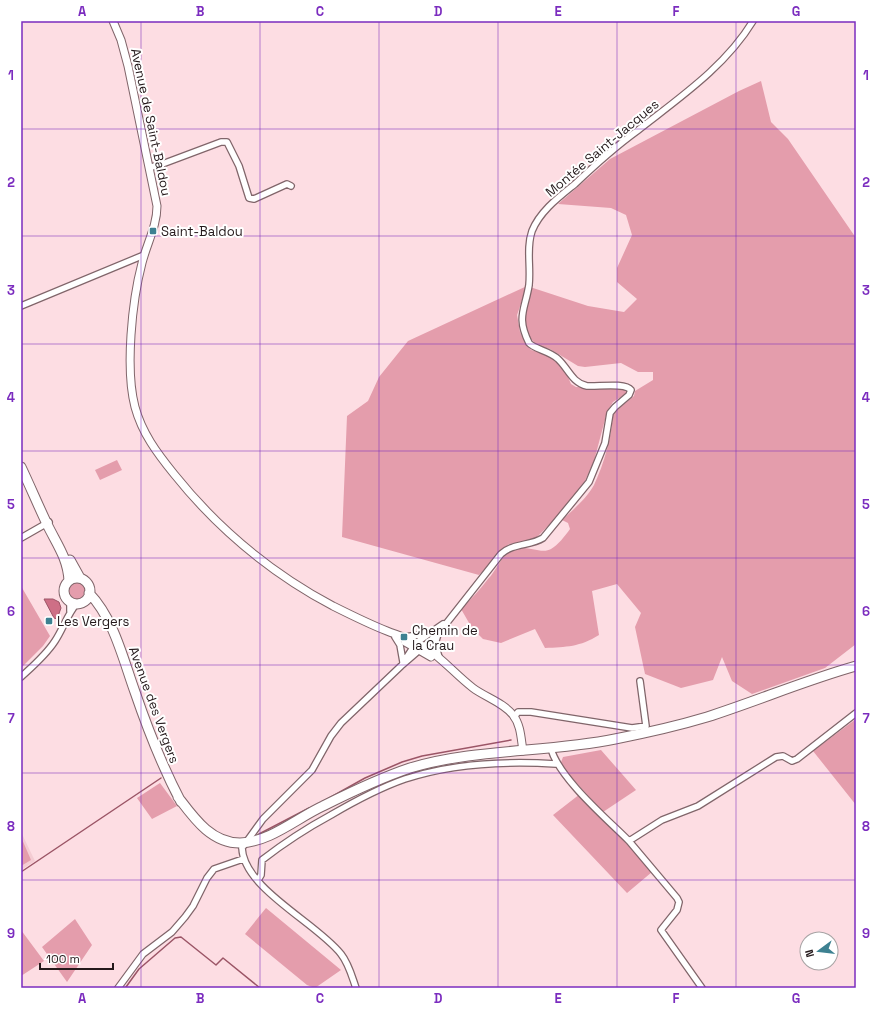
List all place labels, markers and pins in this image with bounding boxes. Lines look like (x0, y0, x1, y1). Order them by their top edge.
place label: Saint-Baldou (161, 223, 243, 240)
marker: Saint-Baldou (148, 226, 158, 236)
place label: Les Vergers (57, 613, 130, 630)
marker: Les Vergers (44, 616, 54, 626)
place label: Chemin de la Crau (412, 622, 478, 654)
marker: Chemin de la Crau (399, 632, 409, 642)

